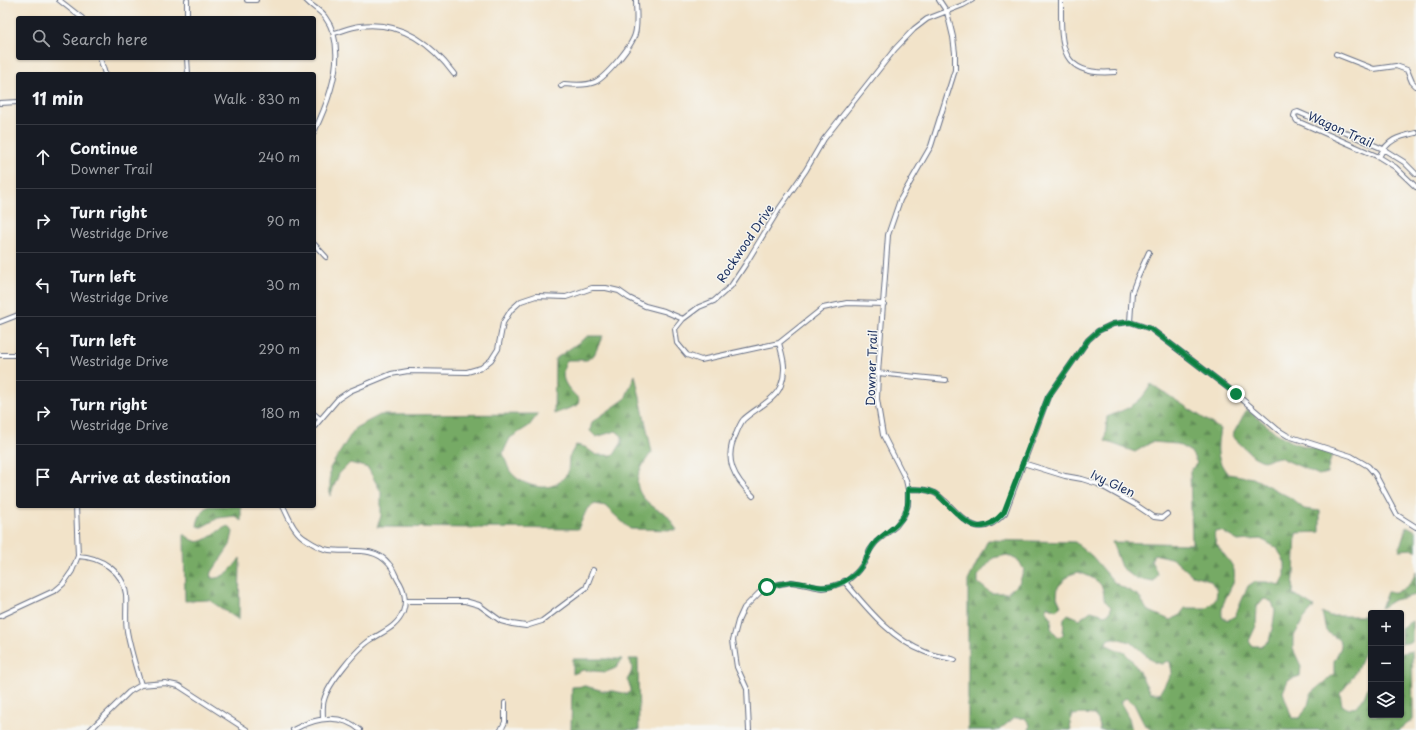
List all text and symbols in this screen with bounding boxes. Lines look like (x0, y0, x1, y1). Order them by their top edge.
search box (16, 16, 316, 60)
icon: search (30, 27, 52, 49)
text: Search here (62, 27, 148, 50)
text: 11 min (32, 85, 84, 111)
text: Walk · 830 m (214, 89, 300, 108)
street label: Wagon Trail (1305, 106, 1377, 152)
text: Continue (70, 136, 138, 159)
icon: ahead (32, 146, 54, 168)
text: 240 m (258, 147, 300, 166)
text: Downer Trail (70, 159, 153, 178)
text: Turn right (70, 200, 147, 223)
street label: Rockwood Drive (712, 200, 778, 286)
icon: right (32, 210, 54, 232)
text: 90 m (267, 211, 300, 230)
text: Westridge Drive (70, 223, 169, 242)
text: Turn left (70, 264, 136, 287)
icon: left (32, 274, 54, 296)
text: 30 m (266, 275, 300, 294)
text: Westridge Drive (70, 287, 169, 306)
text: Turn left (70, 328, 136, 351)
street label: Downer Trail (861, 330, 881, 406)
icon: left (32, 338, 54, 360)
text: 290 m (259, 339, 300, 358)
text: Westridge Drive (70, 351, 169, 370)
route end (1227, 385, 1245, 403)
text: Turn right (70, 392, 147, 415)
icon: right (32, 402, 54, 424)
text: 180 m (261, 403, 300, 422)
text: Westridge Drive (70, 415, 169, 434)
text: Arrive at destination (70, 465, 231, 488)
street label: Ivy Glen (1088, 465, 1138, 501)
icon: arrive (32, 466, 54, 488)
route start (758, 578, 776, 596)
map controls (1368, 610, 1404, 718)
button: + (1368, 610, 1404, 646)
button: − (1368, 646, 1404, 682)
button: layers (1368, 682, 1404, 718)

